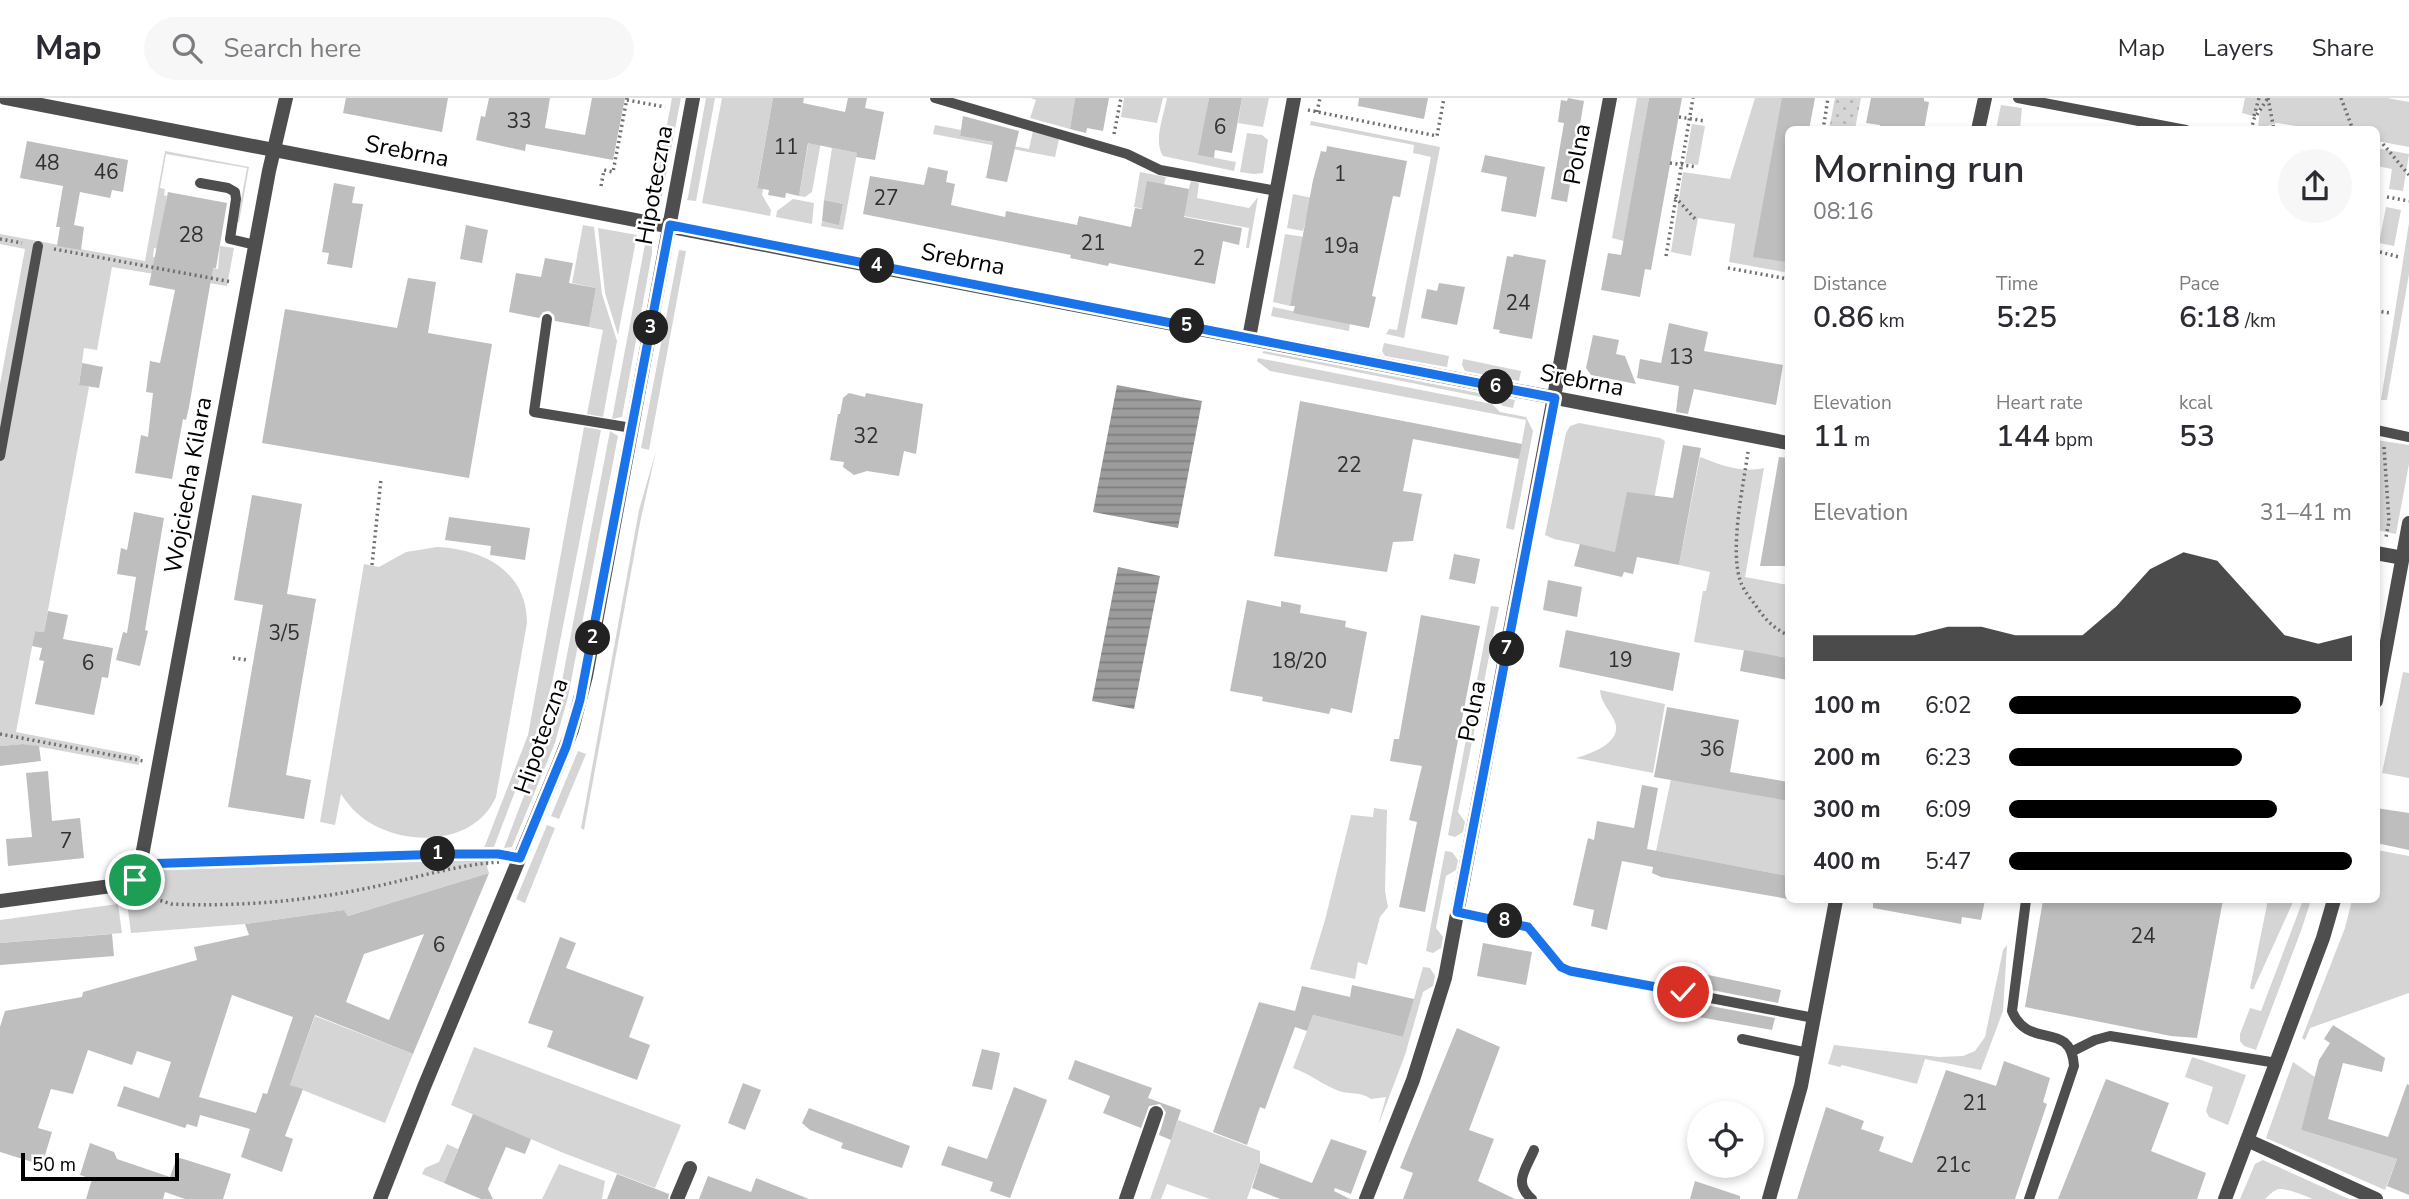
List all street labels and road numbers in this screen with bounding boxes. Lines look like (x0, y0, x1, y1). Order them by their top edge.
street label: Polna (1556, 121, 1598, 187)
street label: Hipoteczna (628, 123, 680, 247)
street label: Srebrna (362, 127, 452, 175)
street label: Srebrna (918, 235, 1008, 283)
street label: Srebrna (1537, 356, 1627, 404)
street label: Wojciecha Kilara (157, 394, 219, 576)
street label: Hipoteczna (506, 674, 576, 798)
street label: Polna (1450, 678, 1494, 744)

